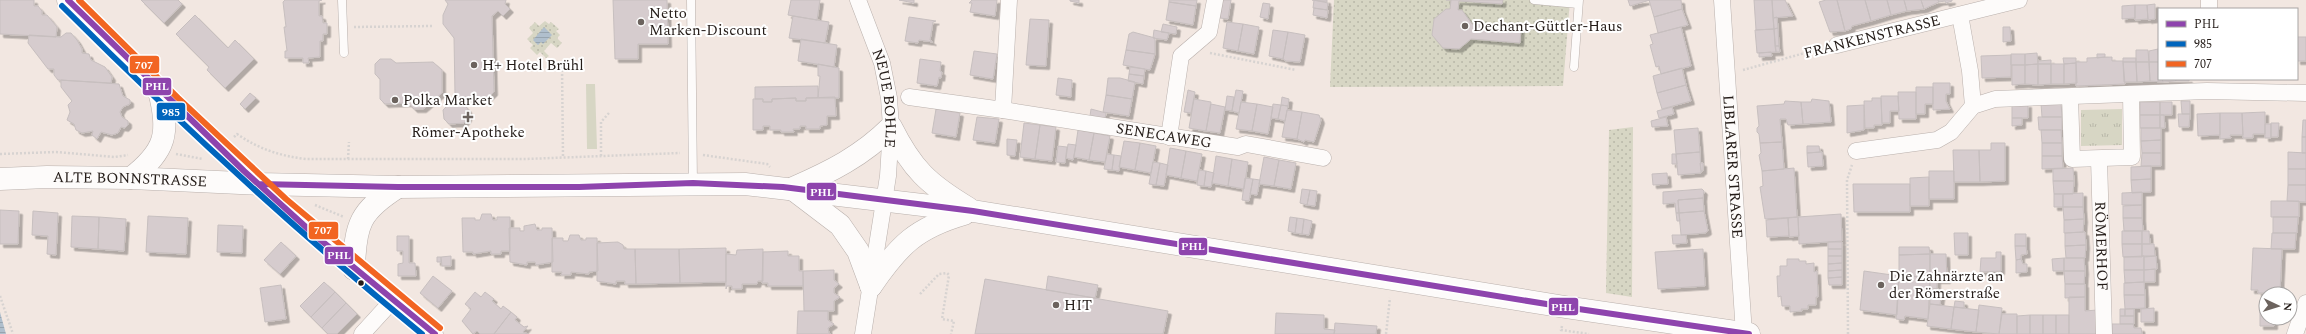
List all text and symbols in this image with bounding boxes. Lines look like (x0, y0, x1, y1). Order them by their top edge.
place label: Netto Marken-Discount (649, 2, 767, 42)
legend (2158, 8, 2298, 80)
street label: FRANKENSTRASSE (1801, 9, 1943, 65)
place label: Dechant-Güttler-Haus (1473, 15, 1622, 38)
text: PHL (2194, 15, 2219, 34)
marker: Netto Marken-Discount (636, 17, 646, 27)
marker: Dechant-Güttler-Haus (1460, 21, 1470, 31)
text: 985 (2194, 35, 2212, 54)
street label: NEUE BOHLE (866, 45, 903, 149)
place label: H+ Hotel Brühl (482, 54, 584, 77)
line badge: 707 (129, 55, 160, 74)
text: 707 (2194, 55, 2212, 74)
text: 707 (135, 57, 153, 74)
marker: H+ Hotel Brühl (469, 60, 479, 70)
line badge: PHL (142, 77, 172, 96)
text: PHL (145, 78, 169, 95)
place label: Polka Market (403, 89, 492, 112)
street label: LIBLARER STRASSE (1717, 94, 1749, 239)
marker: Polka Market (390, 95, 400, 105)
line badge: 985 (156, 102, 186, 121)
text: 985 (162, 104, 180, 121)
marker: Römer-Apotheke (463, 112, 473, 122)
street label: SENECAWEG (1114, 116, 1214, 154)
place label: Römer-Apotheke (411, 121, 525, 144)
street label: ALTE BONNSTRASSE (53, 166, 208, 193)
line badge: PHL (806, 182, 837, 201)
text: PHL (810, 184, 834, 201)
street label: RÖMERHOF (2089, 201, 2114, 291)
line badge: 707 (308, 221, 339, 240)
text: 707 (314, 222, 332, 239)
line badge: PHL (1178, 237, 1208, 256)
text: PHL (1181, 238, 1205, 255)
line badge: PHL (324, 246, 354, 265)
text: PHL (327, 247, 351, 264)
place label: Die Zahnärzte an der Römerstraße (1889, 265, 2004, 305)
unlabelled marker (356, 278, 366, 288)
marker: Die Zahnärzte an der Römerstraße (1876, 280, 1886, 290)
north arrow (2258, 286, 2298, 326)
place label: HIT (1064, 294, 1092, 317)
line badge: PHL (1548, 297, 1579, 316)
text: PHL (1551, 299, 1575, 316)
marker: HIT (1051, 300, 1061, 310)
text: N (2279, 302, 2296, 312)

